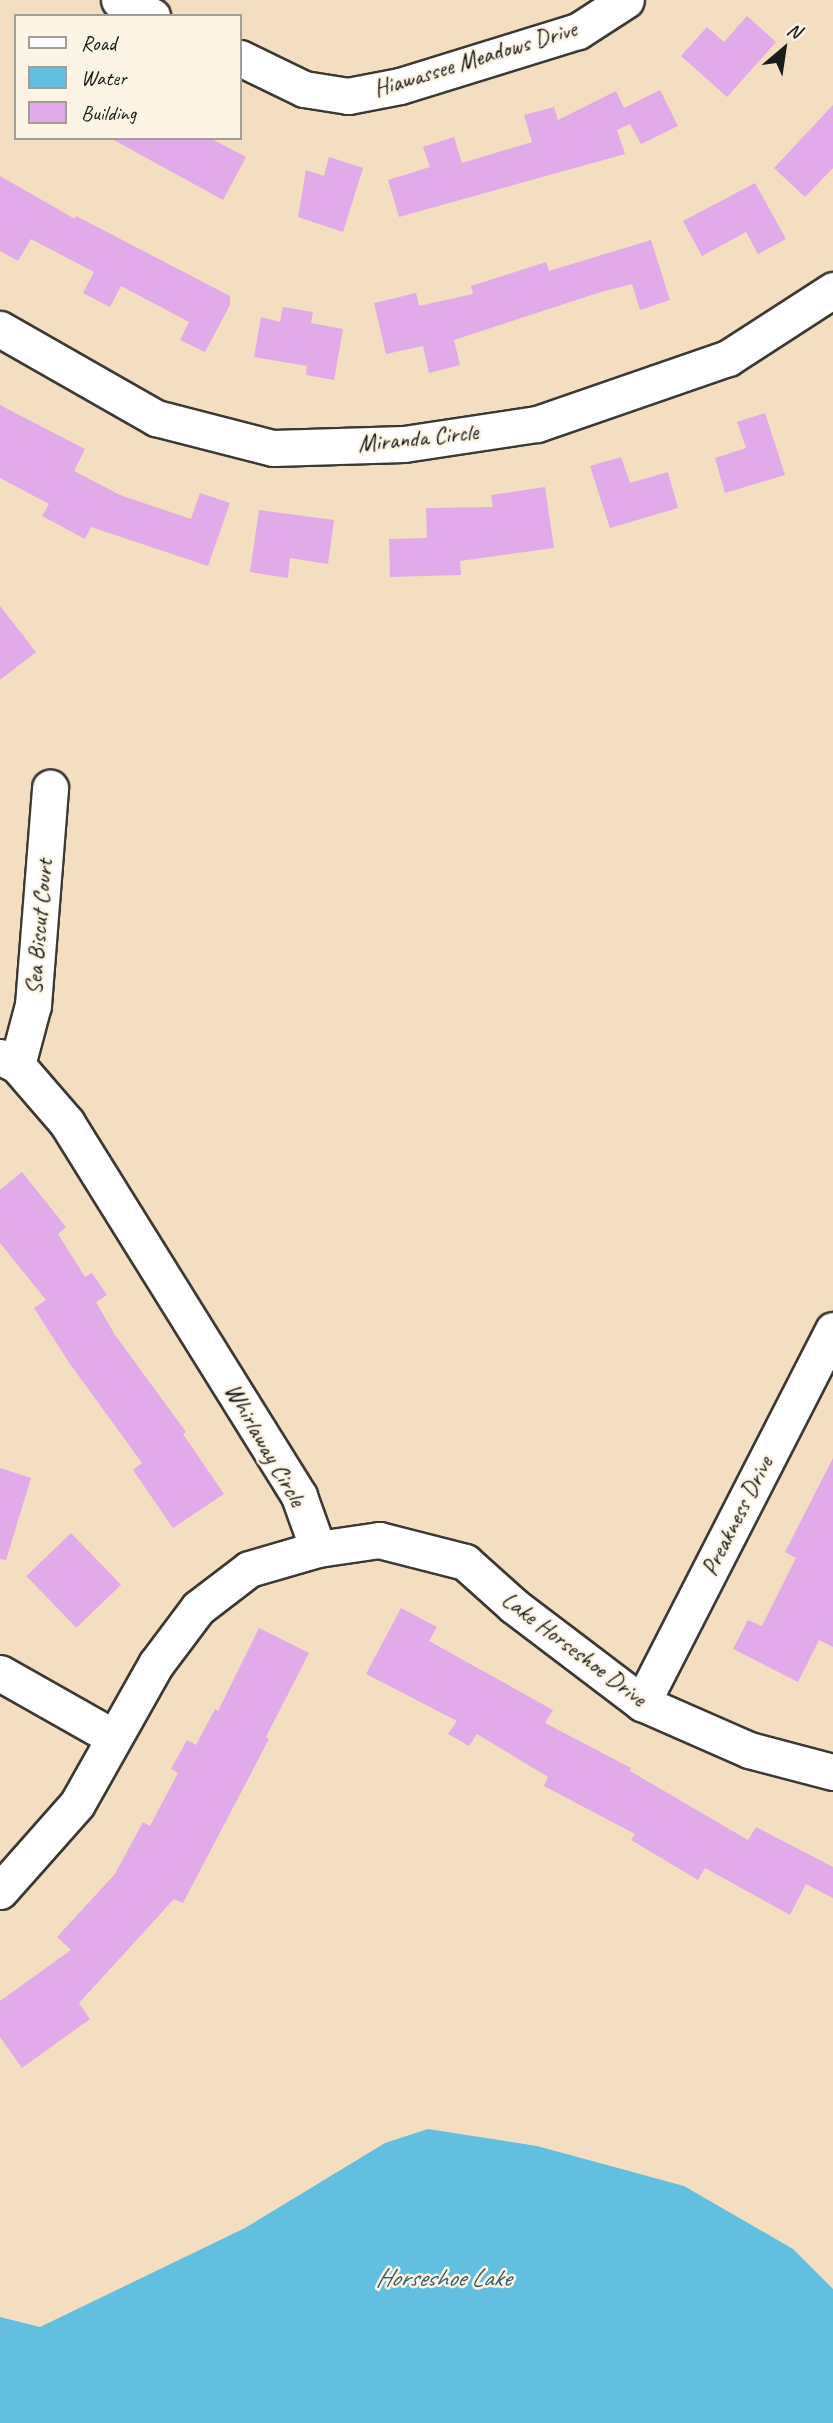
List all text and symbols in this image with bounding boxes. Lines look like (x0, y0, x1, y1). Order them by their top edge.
legend (14, 14, 242, 140)
north arrow (749, 14, 819, 84)
street label: Hiawassee Meadows Drive (370, 15, 580, 103)
text: N (783, 17, 805, 44)
text: Road (81, 30, 116, 56)
text: Water (81, 65, 127, 91)
text: Building (81, 100, 136, 126)
street label: Miranda Circle (356, 417, 480, 459)
street label: Sea Biscut Court (19, 858, 59, 996)
street label: Whirlaway Circle (218, 1379, 312, 1511)
street label: Preakness Drive (695, 1452, 779, 1580)
street label: Lake Horseshoe Drive (496, 1585, 652, 1713)
water label: Horseshoe Lake (375, 2262, 511, 2294)

